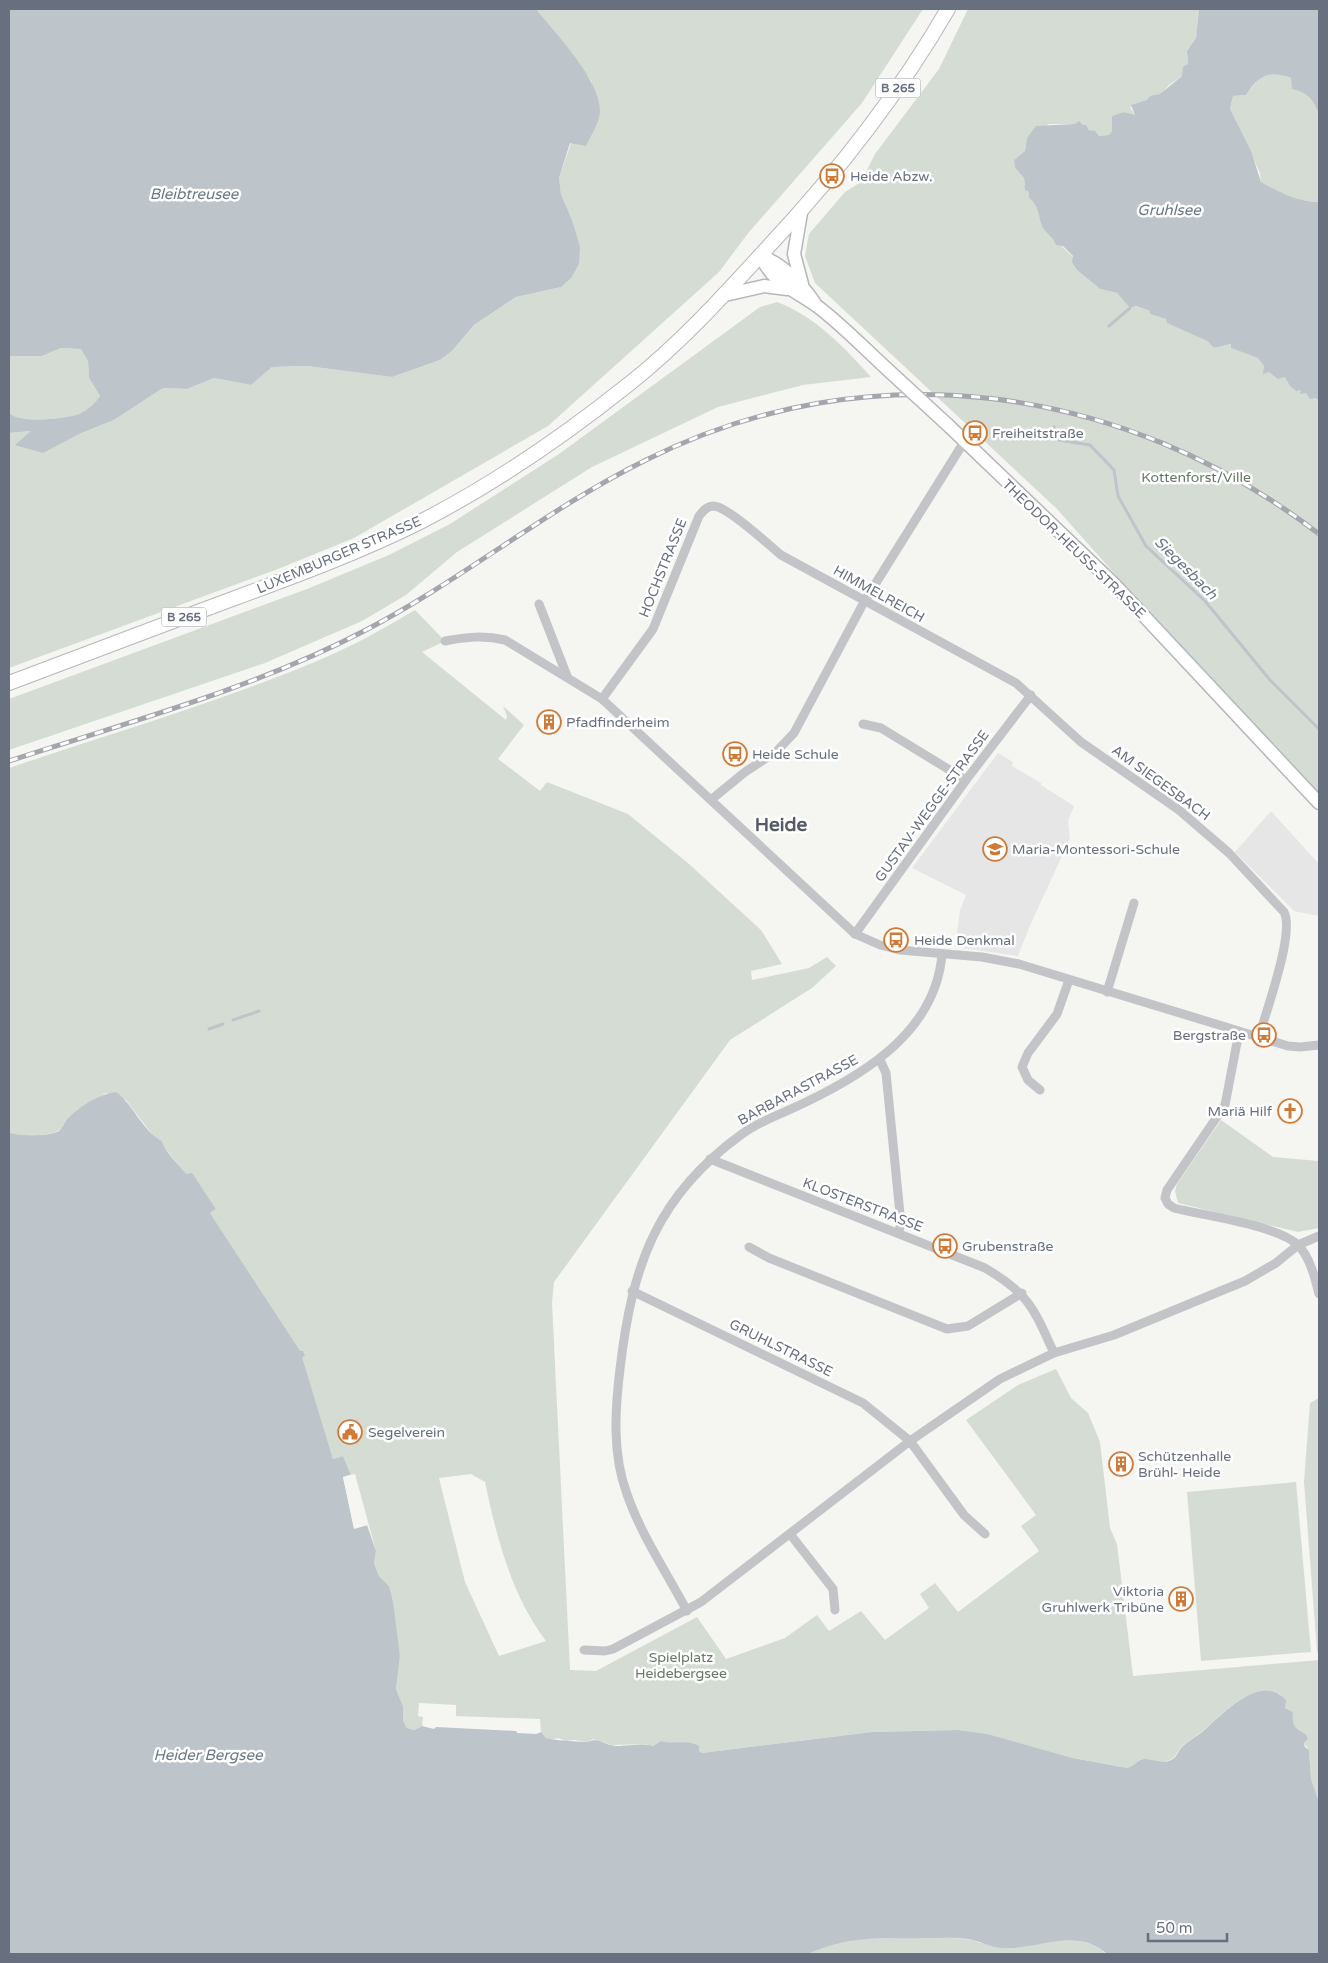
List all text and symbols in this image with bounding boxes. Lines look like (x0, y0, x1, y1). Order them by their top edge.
road number: B 265 (876, 78, 920, 98)
bus stop icon: Heide Abzw. (819, 163, 845, 189)
place label: Heide Abzw. (850, 168, 933, 185)
water label: Bleibtreusee (150, 185, 240, 203)
water label: Gruhlsee (1137, 201, 1202, 219)
bus stop icon: Freiheitstraße (962, 420, 988, 446)
place label: Freiheitstraße (992, 425, 1084, 442)
park label: Kottenforst/Ville (1141, 469, 1251, 486)
street label: THEODOR-HEUSS-STRASSE (999, 476, 1149, 622)
street label: LUXEMBURGER STRASSE (254, 513, 424, 597)
street label: HOCHSTRASSE (635, 516, 691, 620)
water label: Siegesbach (1151, 533, 1222, 604)
street label: HIMMELREICH (830, 562, 928, 626)
road number: B 265 (162, 608, 206, 626)
building icon: Pfadfinderheim (536, 709, 562, 735)
place label: Pfadfinderheim (566, 714, 670, 731)
street label: GUSTAV-WEGGE-STRASSE (871, 727, 993, 885)
bus stop icon: Heide Schule (722, 741, 748, 767)
street label: AM SIEGESBACH (1108, 742, 1214, 824)
place label: Heide Schule (752, 746, 839, 763)
district label: Heide (755, 814, 807, 836)
school or university icon: Maria-Montessori-Schule (982, 836, 1008, 862)
place label: Maria-Montessori-Schule (1012, 841, 1180, 858)
bus stop icon: Heide Denkmal (883, 927, 909, 953)
place label: Heide Denkmal (914, 932, 1015, 949)
bus stop icon: Bergstraße (1251, 1022, 1277, 1048)
place label: Bergstraße (1173, 1027, 1246, 1044)
street label: BARBARASTRASSE (735, 1051, 861, 1129)
church icon: Mariä Hilf (1277, 1098, 1303, 1124)
place label: Mariä Hilf (1208, 1103, 1273, 1120)
street label: KLOSTERSTRASSE (800, 1174, 926, 1236)
bus stop icon: Grubenstraße (932, 1233, 958, 1259)
place label: Grubenstraße (962, 1238, 1054, 1255)
street label: GRUHLSTRASSE (726, 1316, 836, 1380)
public building icon: Segelverein (337, 1419, 363, 1445)
place label: Segelverein (368, 1424, 445, 1441)
place label: Schützenhalle Brühl- Heide (1138, 1448, 1231, 1481)
building icon: Schützenhalle Brühl- Heide (1108, 1451, 1134, 1477)
place label: Viktoria Gruhlwerk Tribüne (1042, 1583, 1164, 1616)
building icon: Viktoria Gruhlwerk Tribüne (1168, 1586, 1194, 1612)
park label: Spielplatz Heidebergsee (635, 1649, 727, 1682)
water label: Heider Bergsee (154, 1746, 264, 1764)
scale bar (1148, 1910, 1227, 1942)
text: 50 m (1156, 1919, 1193, 1937)

